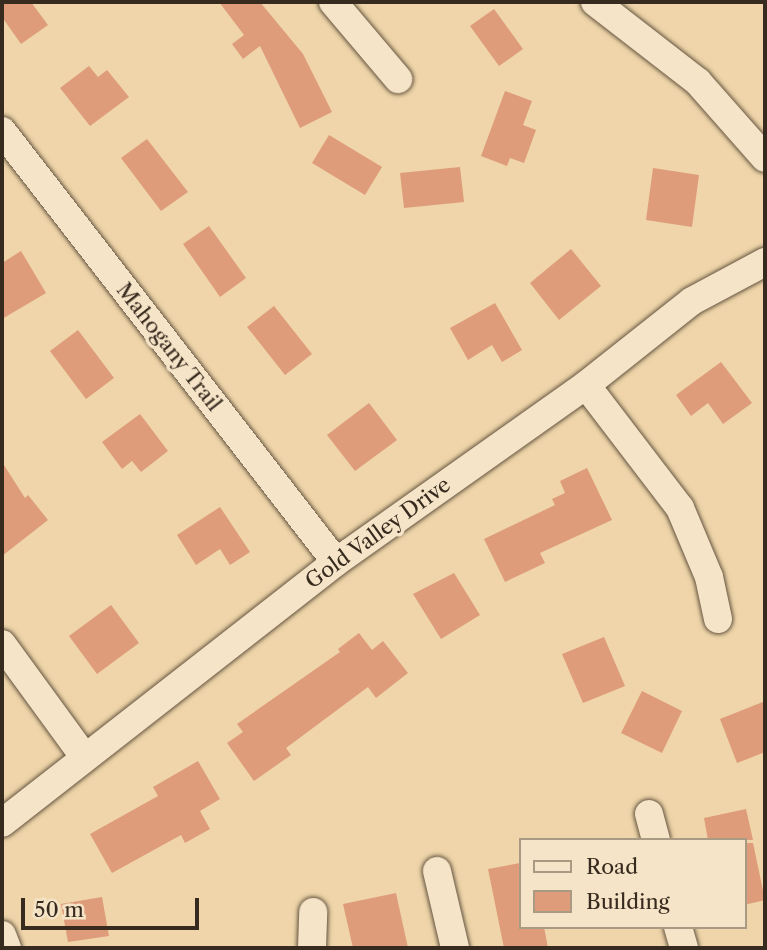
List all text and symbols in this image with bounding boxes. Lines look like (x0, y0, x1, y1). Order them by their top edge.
street label: Mahogany Trail (111, 277, 227, 417)
street label: Gold Valley Drive (300, 472, 456, 594)
legend (518, 838, 746, 929)
text: Road (586, 854, 638, 879)
scale bar (24, 884, 203, 928)
text: Building (586, 889, 670, 914)
text: 50 m (34, 897, 84, 922)

